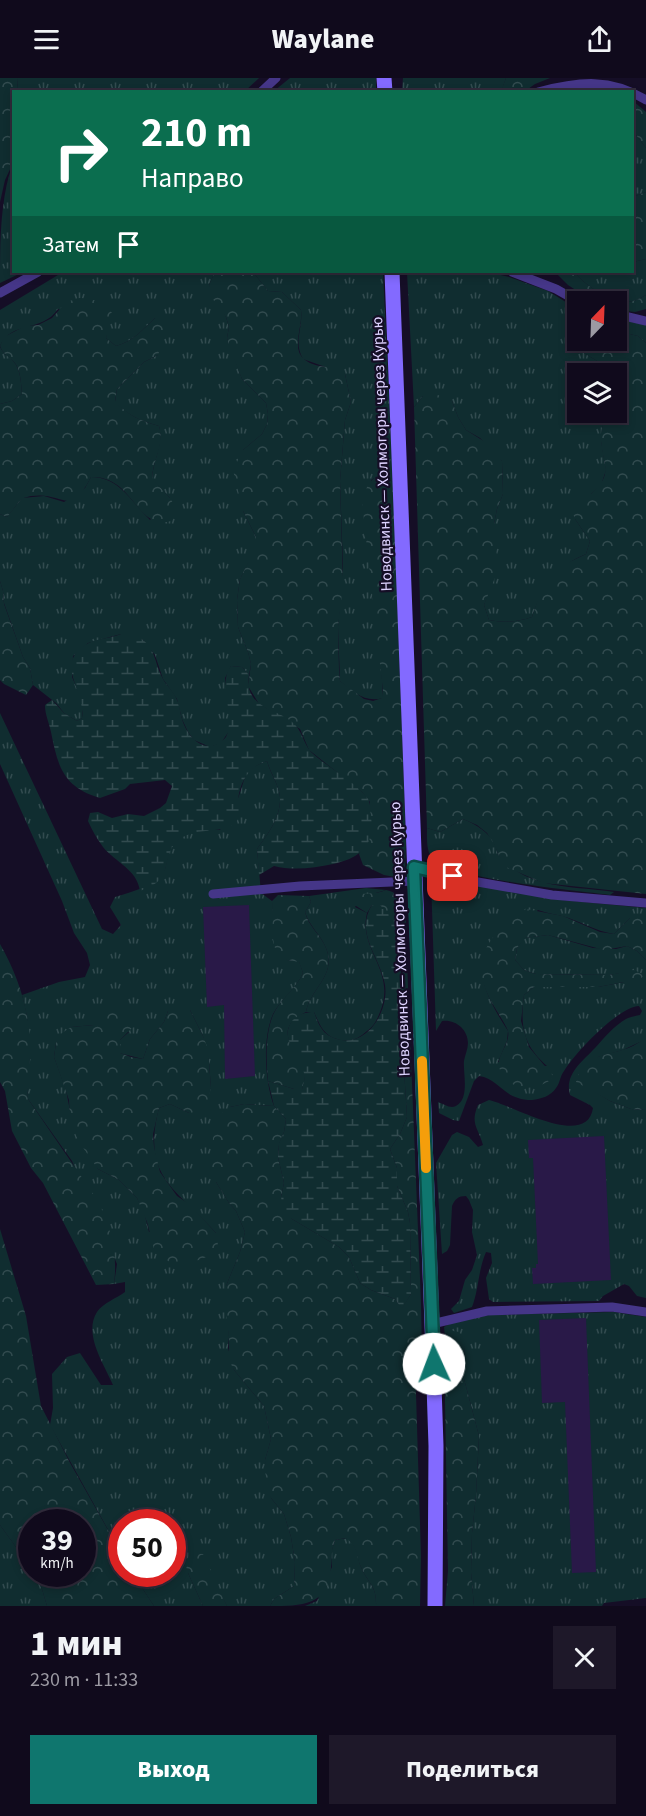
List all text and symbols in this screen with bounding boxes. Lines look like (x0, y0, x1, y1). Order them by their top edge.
text: Waylane (272, 20, 374, 59)
icon: menu (30, 23, 63, 56)
icon: share (583, 23, 616, 56)
text: 210 m (141, 103, 252, 163)
icon: right (42, 114, 120, 192)
text: Направо (141, 159, 244, 198)
icon: arrive (112, 228, 145, 261)
text: Затем (42, 229, 100, 261)
north arrow (567, 291, 627, 351)
map controls (567, 291, 627, 423)
street label: Новодвинск — Холмогоры через Курью (366, 316, 398, 592)
button: layers (567, 363, 627, 423)
street label: Новодвинск — Холмогоры через Курью (384, 801, 416, 1077)
pin (427, 850, 478, 901)
icon: arrive (436, 859, 469, 892)
position arrow (402, 1332, 466, 1396)
speed limit sign: 50 (108, 1509, 186, 1587)
text: 39 (41, 1519, 73, 1562)
text: km/h (40, 1553, 74, 1574)
text: 1 мин (30, 1618, 123, 1669)
button: close (553, 1626, 616, 1689)
text: 230 m · 11:33 (30, 1666, 138, 1694)
button: Выход (30, 1735, 317, 1804)
button: Поделиться (329, 1735, 616, 1804)

